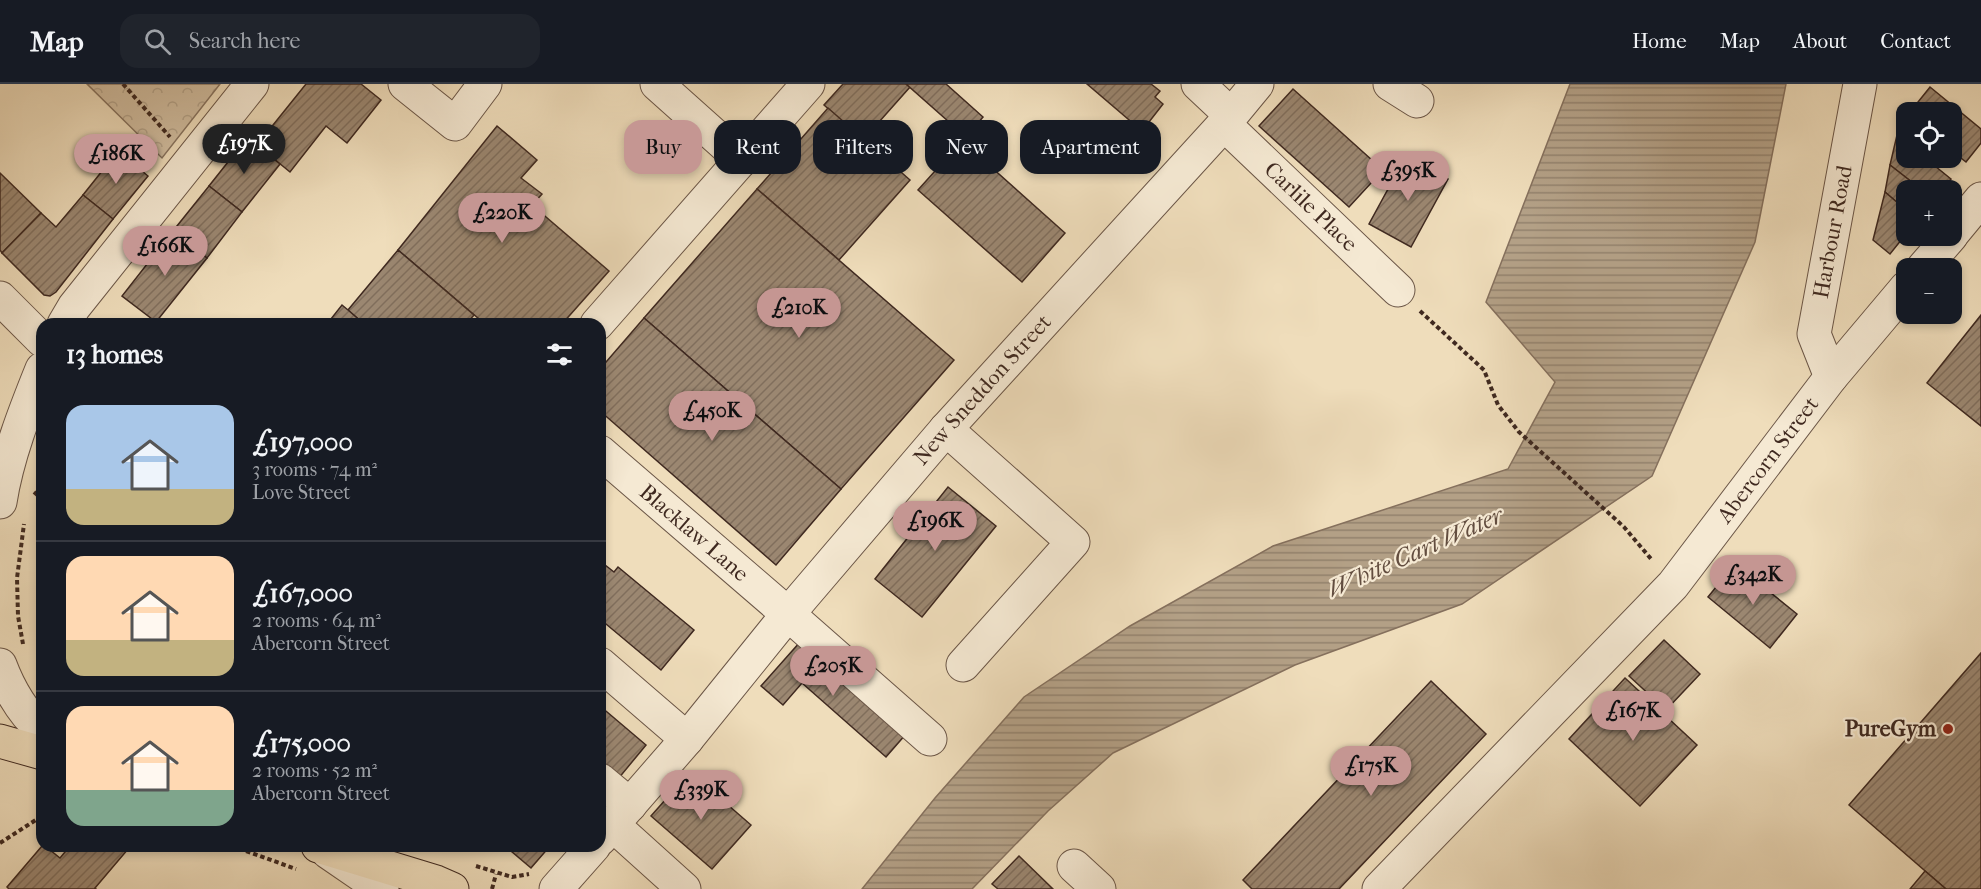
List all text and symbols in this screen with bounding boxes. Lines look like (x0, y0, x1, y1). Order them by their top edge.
search box (120, 14, 540, 68)
text: Map (30, 25, 84, 58)
icon: search (141, 25, 174, 58)
text: Search here (189, 28, 300, 54)
text: Home (1632, 29, 1687, 53)
text: Map (1720, 29, 1760, 53)
text: About (1793, 29, 1847, 53)
text: Contact (1880, 29, 1951, 53)
map controls (1896, 102, 1962, 324)
button: locate (1896, 102, 1962, 168)
chip: Buy (624, 120, 702, 174)
chip: Rent (714, 120, 801, 174)
chip: Filters (813, 120, 913, 174)
chip: New (925, 120, 1008, 174)
chip: Apartment (1020, 120, 1161, 174)
pin: £197K (202, 124, 286, 175)
text: £197K (216, 132, 272, 155)
pin: £186K (74, 134, 158, 185)
text: £186K (88, 142, 144, 165)
pin: £395K (1366, 151, 1450, 202)
street label: Carlile Place (1259, 157, 1363, 257)
text: £395K (1380, 159, 1436, 182)
street label: Harbour Road (1808, 162, 1858, 301)
button: + (1896, 180, 1962, 246)
pin: £220K (460, 193, 544, 244)
text: £220K (472, 201, 532, 224)
pin: £166K (123, 226, 207, 277)
text: £166K (137, 234, 193, 257)
button: − (1896, 258, 1962, 324)
pin: £210K (757, 288, 841, 339)
text: £210K (771, 296, 827, 319)
street label: New Sneddon Street (908, 309, 1057, 470)
icon: filters (543, 338, 576, 371)
text: 13 homes (66, 339, 163, 370)
pin: £450K (670, 391, 754, 442)
street label: Abercorn Street (1711, 392, 1824, 529)
text: £450K (683, 399, 741, 422)
text: £197,000 (252, 427, 353, 458)
icon: home (114, 429, 186, 501)
text: 3 rooms · 74 m² (252, 458, 377, 481)
street label: Blacklaw Lane (634, 479, 754, 587)
text: Love Street (252, 481, 351, 504)
water label: White Cart Water (1323, 500, 1509, 603)
pin: £196K (893, 501, 977, 552)
text: £196K (907, 509, 963, 532)
pin: £342K (1711, 555, 1795, 606)
text: £342K (1724, 563, 1782, 586)
text: £167,000 (252, 578, 353, 609)
icon: home (114, 580, 186, 652)
text: 2 rooms · 64 m² (252, 609, 381, 632)
text: Abercorn Street (252, 632, 390, 655)
pin: £205K (791, 646, 875, 697)
text: £205K (804, 654, 862, 677)
pin: £167K (1591, 691, 1675, 742)
text: £167K (1605, 699, 1661, 722)
place label: PureGym (1845, 716, 1937, 742)
marker: PureGym (1941, 722, 1955, 736)
text: £175,000 (252, 728, 351, 759)
icon: home (114, 730, 186, 802)
pin: £175K (1329, 746, 1413, 797)
text: £175K (1344, 754, 1398, 777)
text: 2 rooms · 52 m² (252, 759, 377, 782)
pin: £339K (659, 770, 743, 821)
text: £339K (674, 778, 728, 801)
text: Abercorn Street (252, 782, 390, 805)

